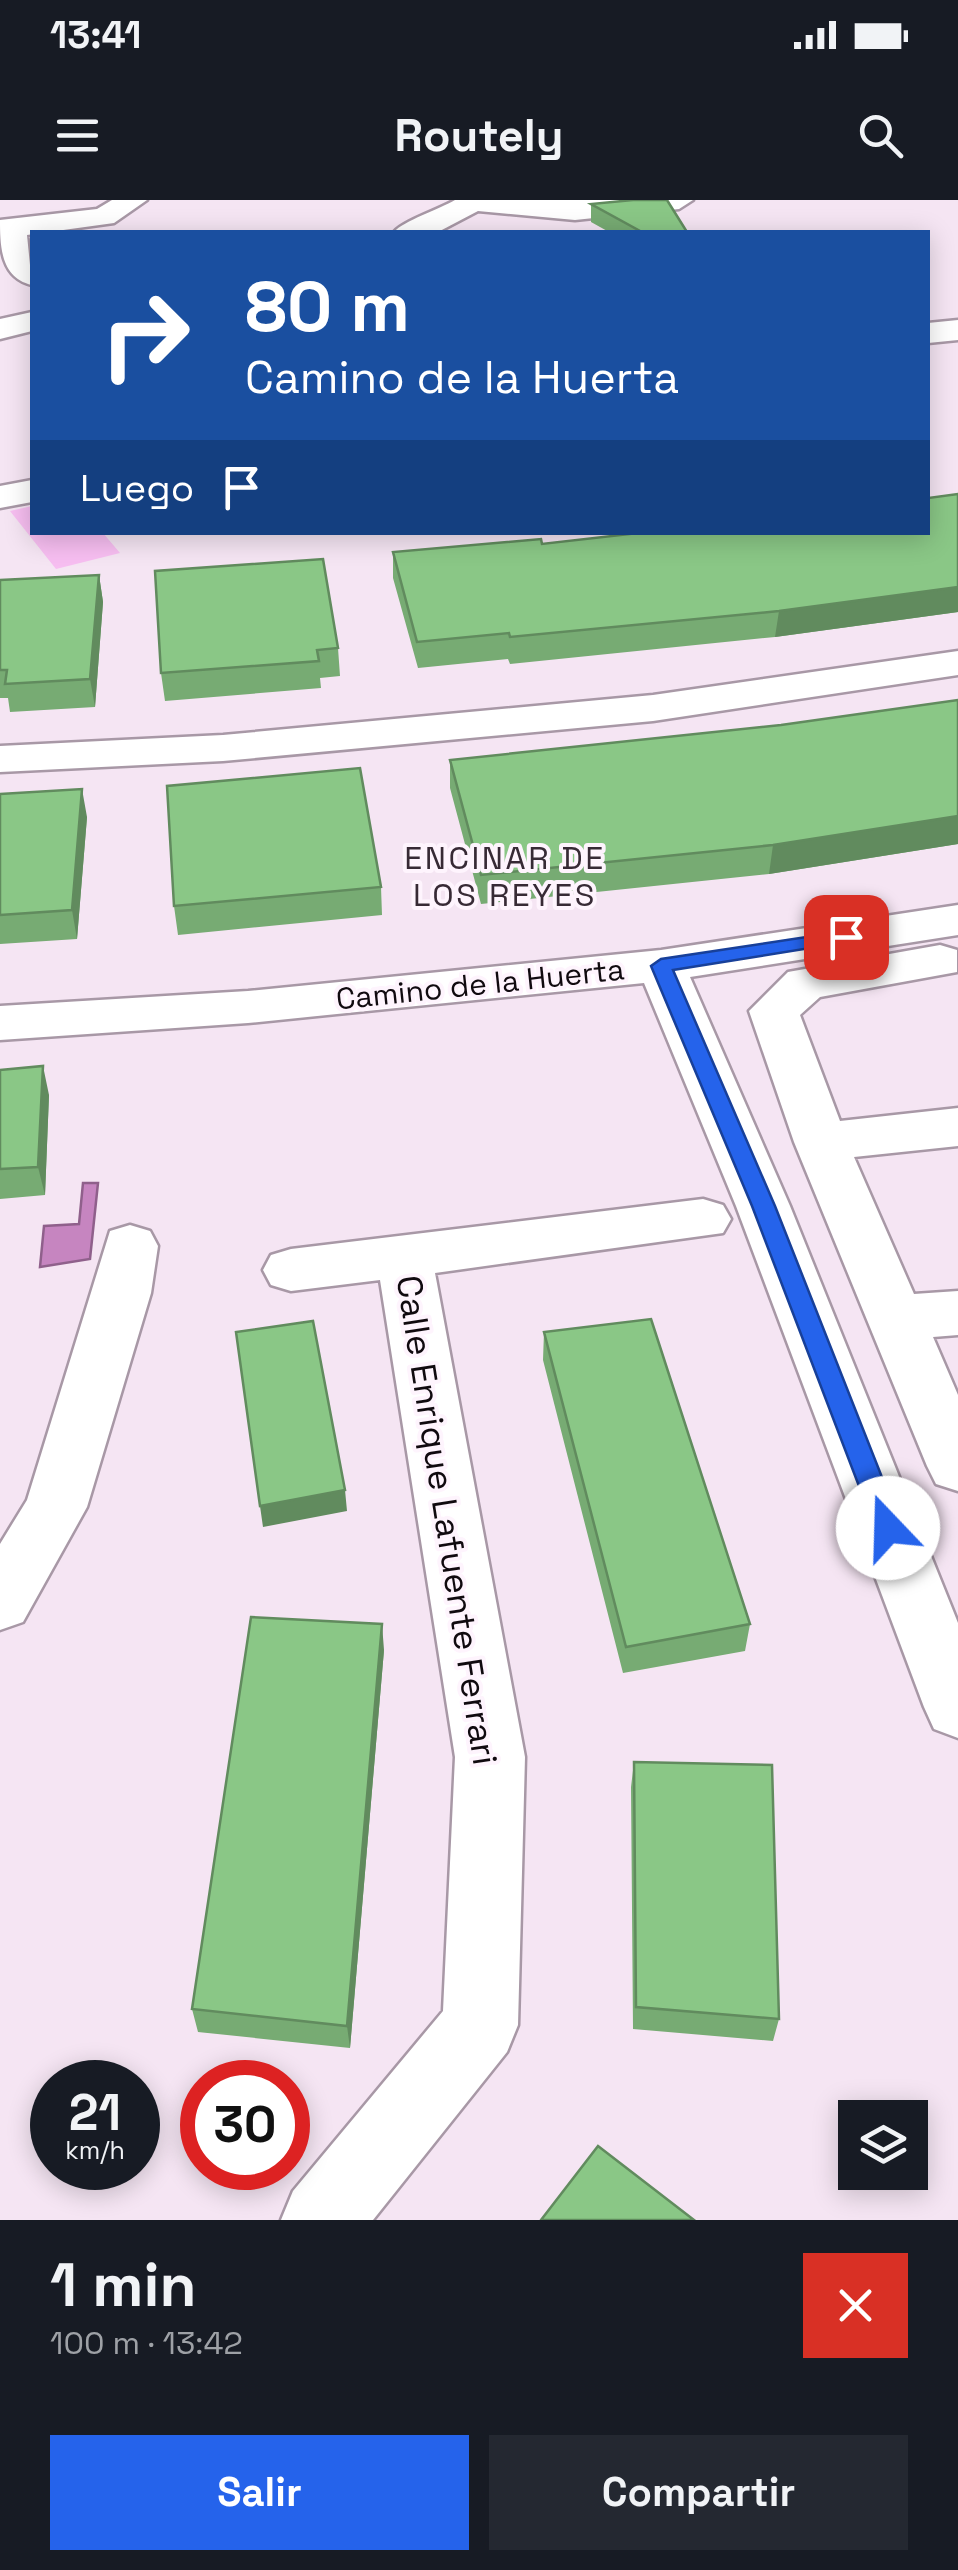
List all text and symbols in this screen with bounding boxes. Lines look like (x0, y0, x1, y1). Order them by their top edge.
text: 13:41 (50, 11, 142, 59)
text: Routely (394, 107, 564, 164)
icon: menu (50, 108, 105, 163)
icon: search (853, 108, 908, 163)
text: 80 m (245, 262, 410, 351)
icon: right (80, 270, 210, 400)
text: Camino de la Huerta (245, 349, 679, 406)
icon: arrive (214, 460, 269, 515)
text: Luego (80, 464, 194, 512)
district label: ENCINAR DE LOS REYES (404, 838, 606, 915)
pin (804, 895, 889, 980)
icon: arrive (819, 910, 874, 965)
street label: Camino de la Huerta (334, 949, 626, 1019)
street label: Calle Enrique Lafuente Ferrari (387, 1272, 507, 1768)
position arrow (836, 1476, 940, 1580)
speed limit sign: 30 (180, 2060, 310, 2190)
text: 21 (69, 2081, 121, 2145)
map controls (838, 2100, 928, 2190)
button: layers (838, 2100, 928, 2190)
text: km/h (65, 2134, 125, 2166)
text: 1 min (50, 2247, 197, 2324)
button: close (803, 2253, 908, 2358)
text: 100 m · 13:42 (50, 2323, 243, 2363)
button: Salir (50, 2435, 469, 2550)
button: Compartir (489, 2435, 908, 2550)

